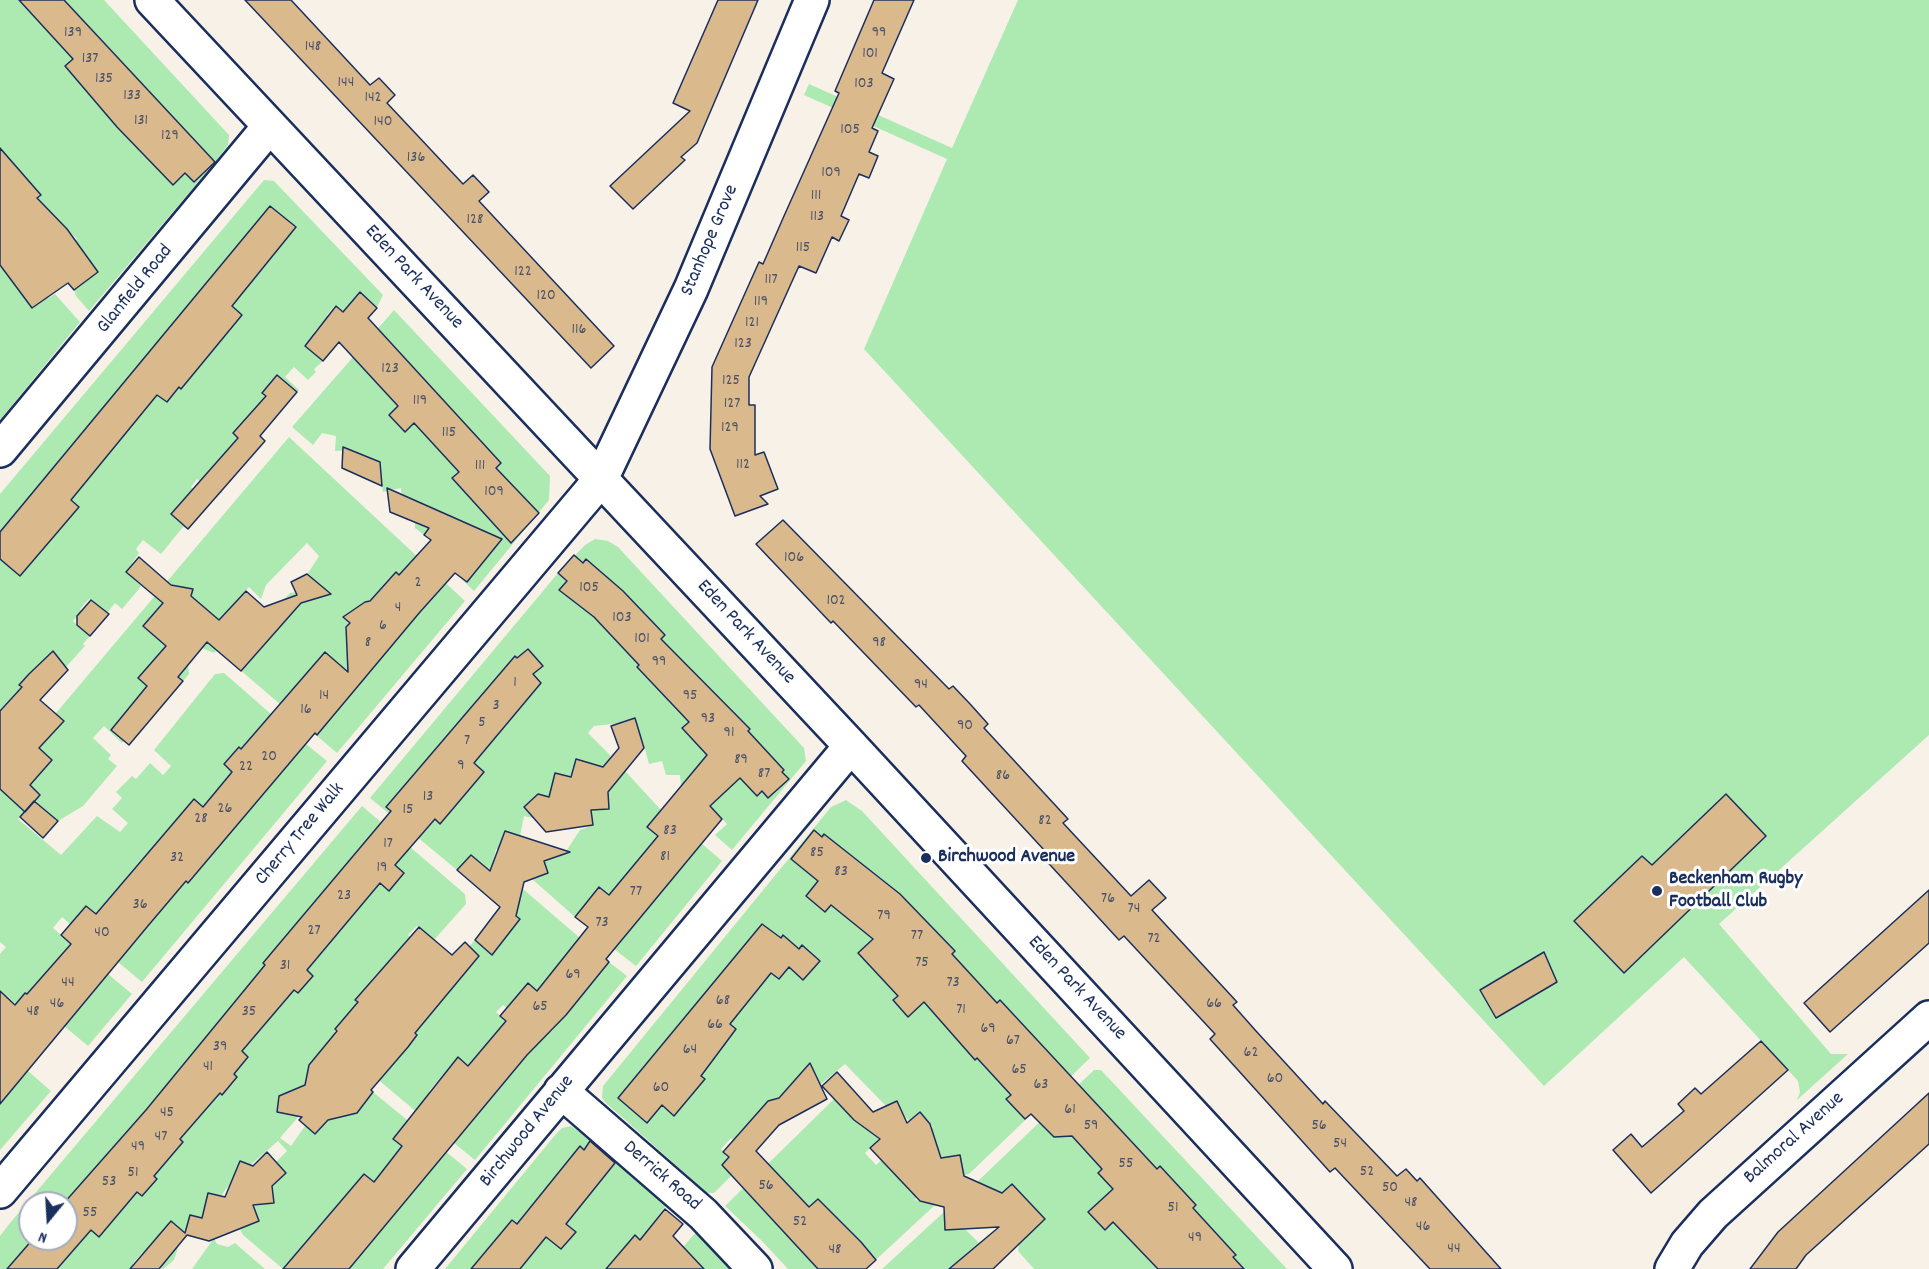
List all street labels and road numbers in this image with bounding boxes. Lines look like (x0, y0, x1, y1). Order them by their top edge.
street label: Stanhope Grove (677, 182, 745, 300)
street label: Eden Park Avenue (358, 221, 468, 335)
street label: Glanfield Road (93, 241, 179, 339)
street label: Eden Park Avenue (690, 576, 800, 690)
street label: Cherry Tree Walk (251, 779, 351, 891)
street label: Eden Park Avenue (1021, 932, 1131, 1046)
street label: Birchwood Avenue (476, 1071, 580, 1193)
street label: Balmoral Avenue (1740, 1088, 1850, 1190)
street label: Derrick Road (617, 1137, 705, 1217)

